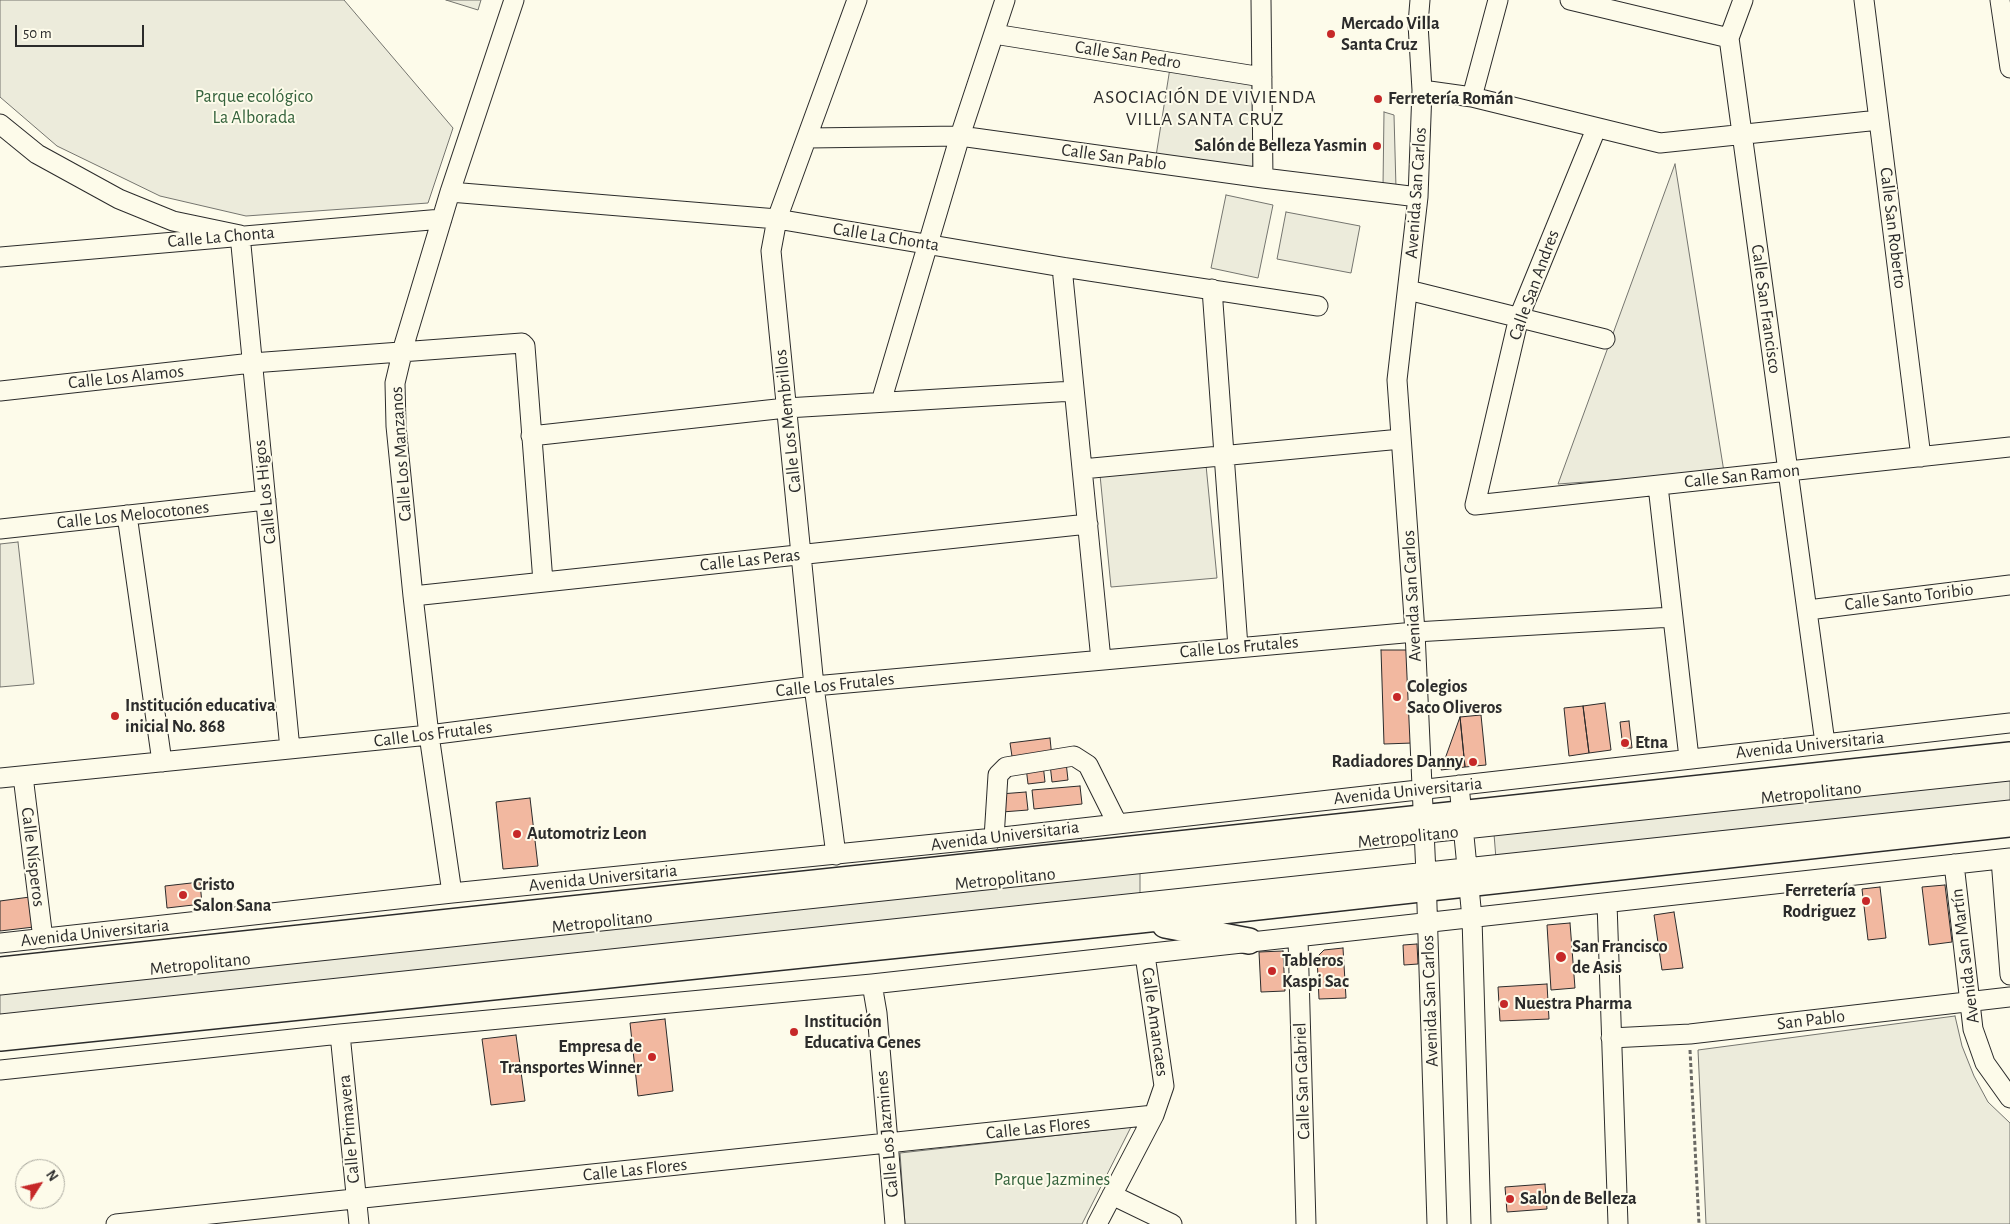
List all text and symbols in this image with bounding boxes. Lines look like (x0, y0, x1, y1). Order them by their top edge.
place label: Mercado Villa Santa Cruz (1341, 13, 1440, 56)
scale bar (18, 15, 146, 47)
text: 50 m (23, 26, 52, 41)
marker: Mercado Villa Santa Cruz (1325, 28, 1337, 40)
street label: Calle San Pedro (1073, 36, 1183, 74)
park label: Parque ecológico La Alborada (195, 86, 313, 128)
district label: ASOCIACIÓN DE VIVIENDA VILLA SANTA CRUZ (1090, 86, 1320, 130)
place label: Ferretería Román (1388, 88, 1513, 110)
marker: Ferretería Román (1372, 93, 1384, 105)
street label: Avenida San Carlos (1401, 127, 1431, 259)
place label: Salón de Belleza Yasmin (1194, 135, 1367, 157)
street label: Calle San Pablo (1060, 139, 1168, 175)
marker: Salón de Belleza Yasmin (1371, 140, 1383, 152)
street label: Calle San Roberto (1875, 166, 1911, 290)
street label: Calle La Chonta (831, 218, 941, 256)
street label: Calle La Chonta (167, 222, 275, 252)
street label: Calle San Andres (1504, 227, 1564, 343)
street label: Calle San Francisco (1746, 243, 1786, 375)
street label: Calle Los Membrillos (770, 348, 806, 494)
street label: Calle Los Alamos (67, 360, 185, 394)
street label: Calle Los Manzanos (386, 386, 416, 522)
street label: Calle Los Higos (249, 439, 281, 545)
street label: Calle San Ramon (1683, 459, 1801, 493)
street label: Calle Los Melocotones (56, 496, 210, 534)
street label: Avenida San Carlos (1398, 530, 1426, 662)
street label: Calle Las Peras (699, 544, 801, 576)
street label: Calle Santo Toribio (1843, 578, 1975, 616)
street label: Calle Los Frutales (1179, 631, 1299, 663)
street label: Calle Los Frutales (775, 668, 895, 702)
place label: Colegios Saco Oliveros (1407, 676, 1502, 719)
marker: Colegios Saco Oliveros (1391, 691, 1403, 703)
place label: Institución educativa inicial No. 868 (125, 695, 276, 738)
marker: Institución educativa inicial No. 868 (109, 710, 121, 722)
street label: Calle Los Frutales (373, 716, 493, 752)
street label: Avenida Universitaria (1735, 726, 1885, 764)
place label: Etna (1635, 732, 1668, 754)
marker: Etna (1619, 737, 1631, 749)
place label: Radiadores Danny (1331, 751, 1463, 773)
marker: Radiadores Danny (1467, 756, 1479, 768)
street label: Avenida Universitaria (1333, 772, 1483, 810)
street label: Metropolitano (1759, 777, 1863, 809)
street label: Calle Nísperos (16, 806, 50, 908)
street label: Avenida Universitaria (930, 816, 1080, 856)
street label: Metropolitano (1356, 821, 1460, 853)
place label: Automotriz Leon (527, 823, 647, 845)
marker: Automotriz Leon (511, 828, 523, 840)
street label: Avenida Universitaria (528, 859, 678, 897)
street label: Metropolitano (953, 863, 1057, 895)
place label: Cristo Salon Sana (193, 874, 271, 916)
place label: Ferretería Rodriguez (1782, 880, 1856, 922)
street label: Avenida San Martín (1946, 887, 1984, 1025)
marker: Cristo Salon Sana (177, 889, 189, 901)
marker: Ferretería Rodriguez (1860, 895, 1872, 907)
street label: Metropolitano (550, 906, 654, 938)
street label: Avenida Universitaria (20, 914, 170, 952)
street label: Avenida San Carlos (1417, 935, 1443, 1067)
place label: San Francisco de Asis (1572, 936, 1668, 979)
street label: Metropolitano (148, 948, 252, 980)
place label: Tableros Kaspi Sac (1282, 950, 1349, 992)
marker: San Francisco de Asis (1554, 950, 1568, 964)
marker: Tableros Kaspi Sac (1266, 965, 1278, 977)
street label: Calle Amancaes (1137, 966, 1173, 1078)
place label: Nuestra Pharma (1514, 993, 1632, 1015)
marker: Nuestra Pharma (1498, 998, 1510, 1010)
street label: San Pablo (1776, 1005, 1846, 1035)
place label: Institución Educativa Genes (804, 1011, 921, 1054)
street label: Calle San Gabriel (1289, 1022, 1315, 1140)
marker: Institución Educativa Genes (788, 1026, 800, 1038)
place label: Empresa de Transportes Winner (500, 1036, 642, 1078)
marker: Empresa de Transportes Winner (646, 1051, 658, 1063)
street label: Calle Los Jazmines (871, 1070, 903, 1198)
street label: Calle Primavera (333, 1074, 365, 1184)
street label: Calle Las Flores (985, 1112, 1091, 1144)
street label: Calle Las Flores (582, 1154, 688, 1186)
north arrow (15, 1159, 65, 1209)
text: N (43, 1168, 60, 1184)
park label: Parque Jazmines (994, 1169, 1110, 1191)
place label: Salon de Belleza (1520, 1188, 1637, 1210)
marker: Salon de Belleza (1504, 1193, 1516, 1205)

